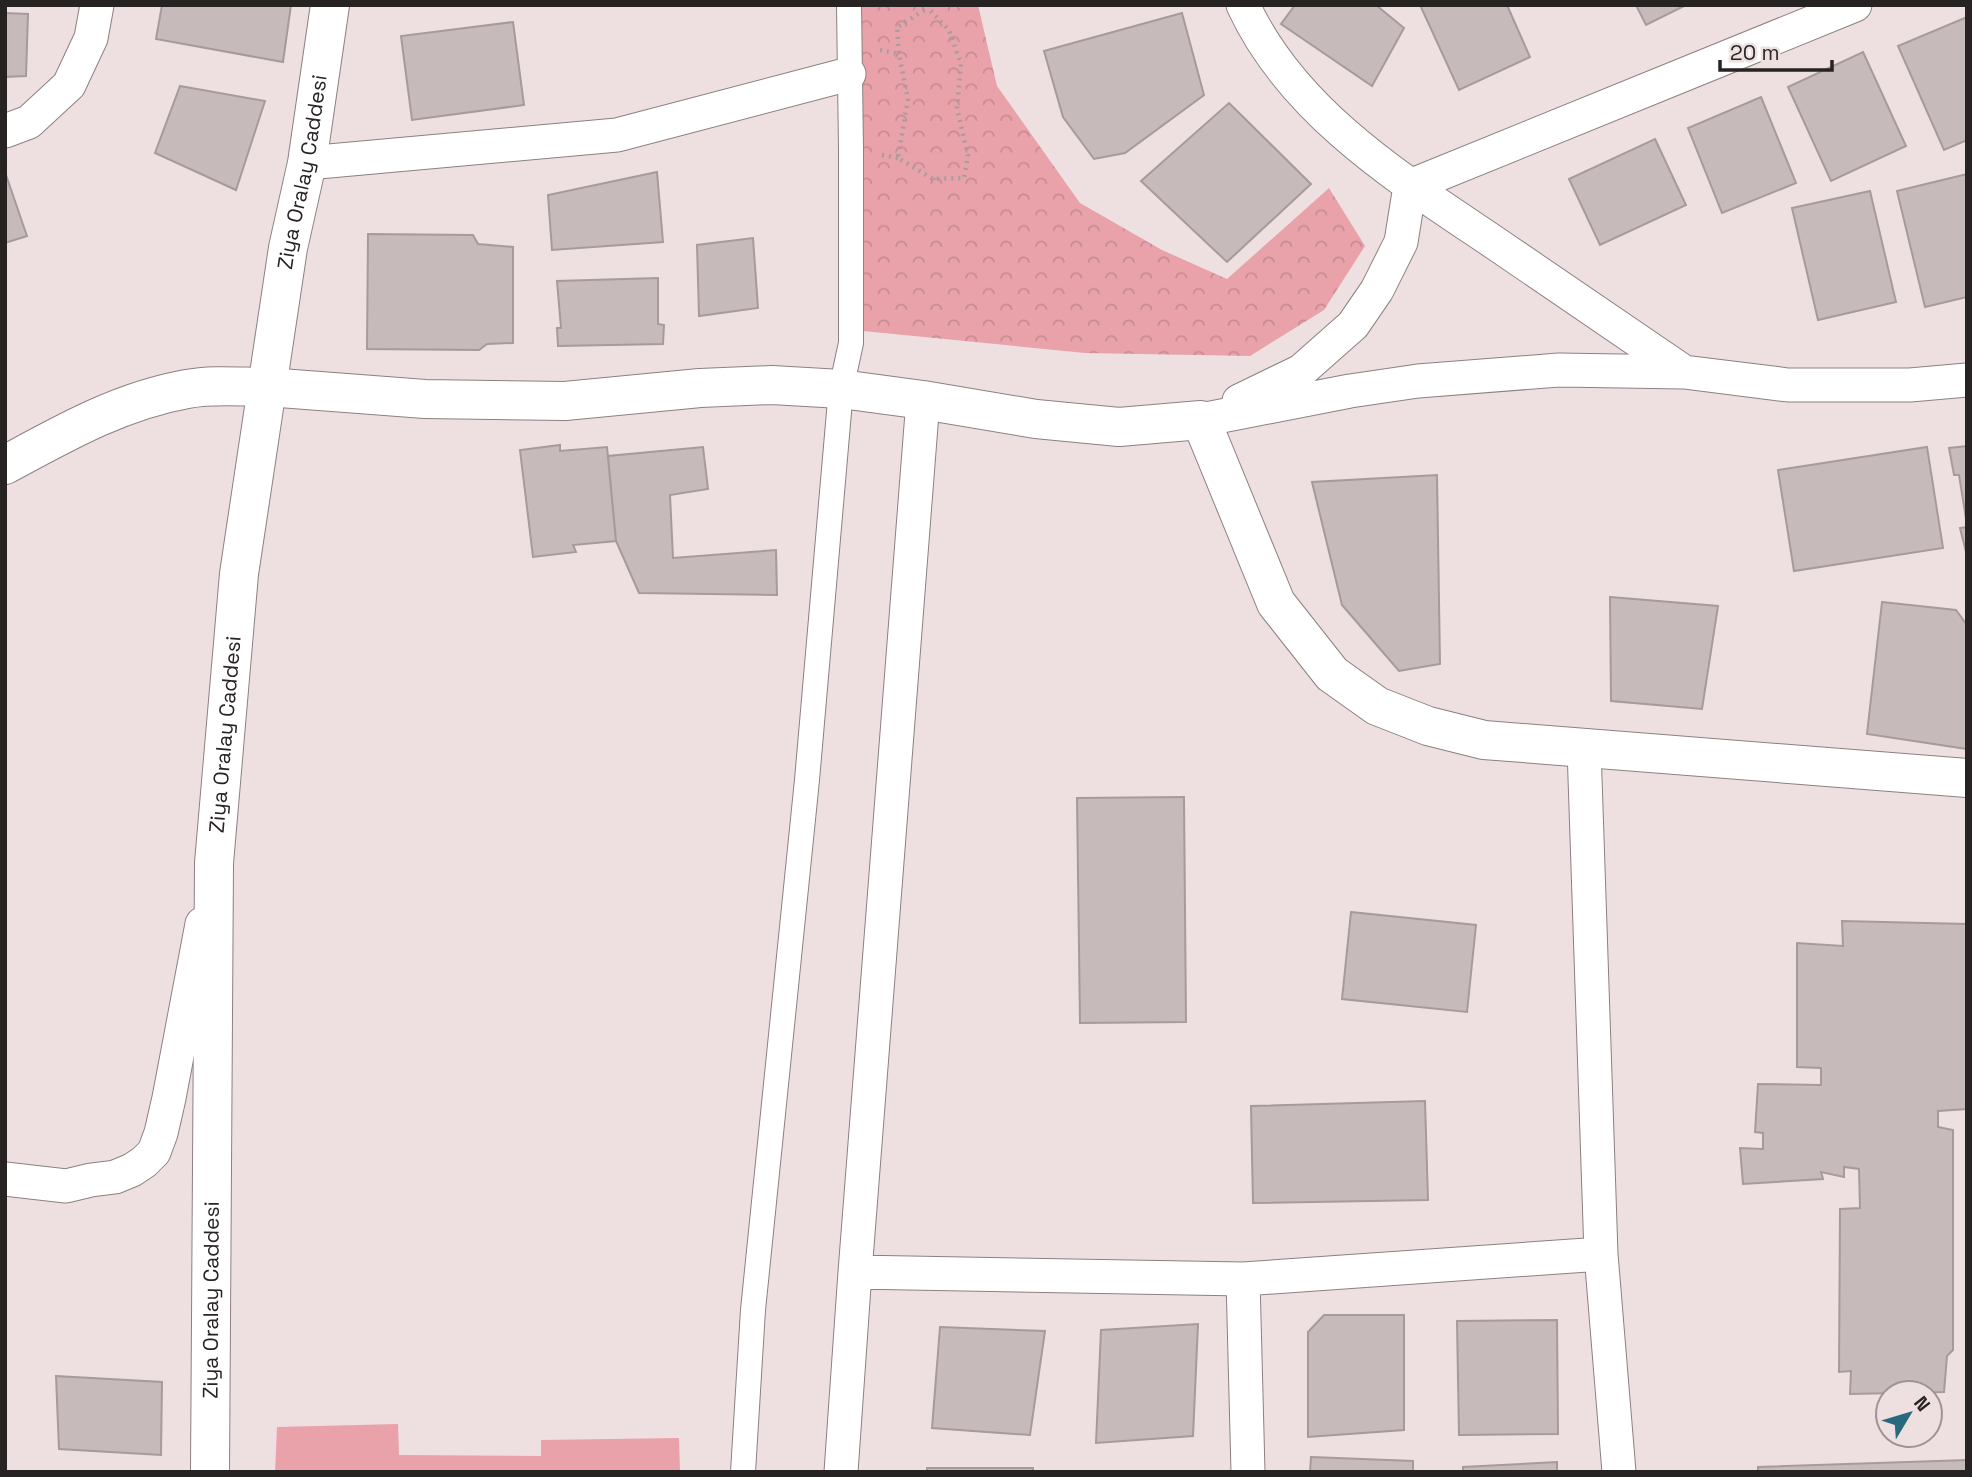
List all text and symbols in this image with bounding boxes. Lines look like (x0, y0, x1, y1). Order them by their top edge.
scale bar (1720, 28, 1832, 72)
text: 20 m (1730, 39, 1780, 66)
street label: Ziya Oralay Caddesi (271, 73, 333, 271)
street label: Ziya Oralay Caddesi (203, 635, 247, 834)
street label: Ziya Oralay Caddesi (196, 1201, 225, 1399)
north arrow (1874, 1379, 1944, 1449)
text: N (1908, 1391, 1936, 1417)

